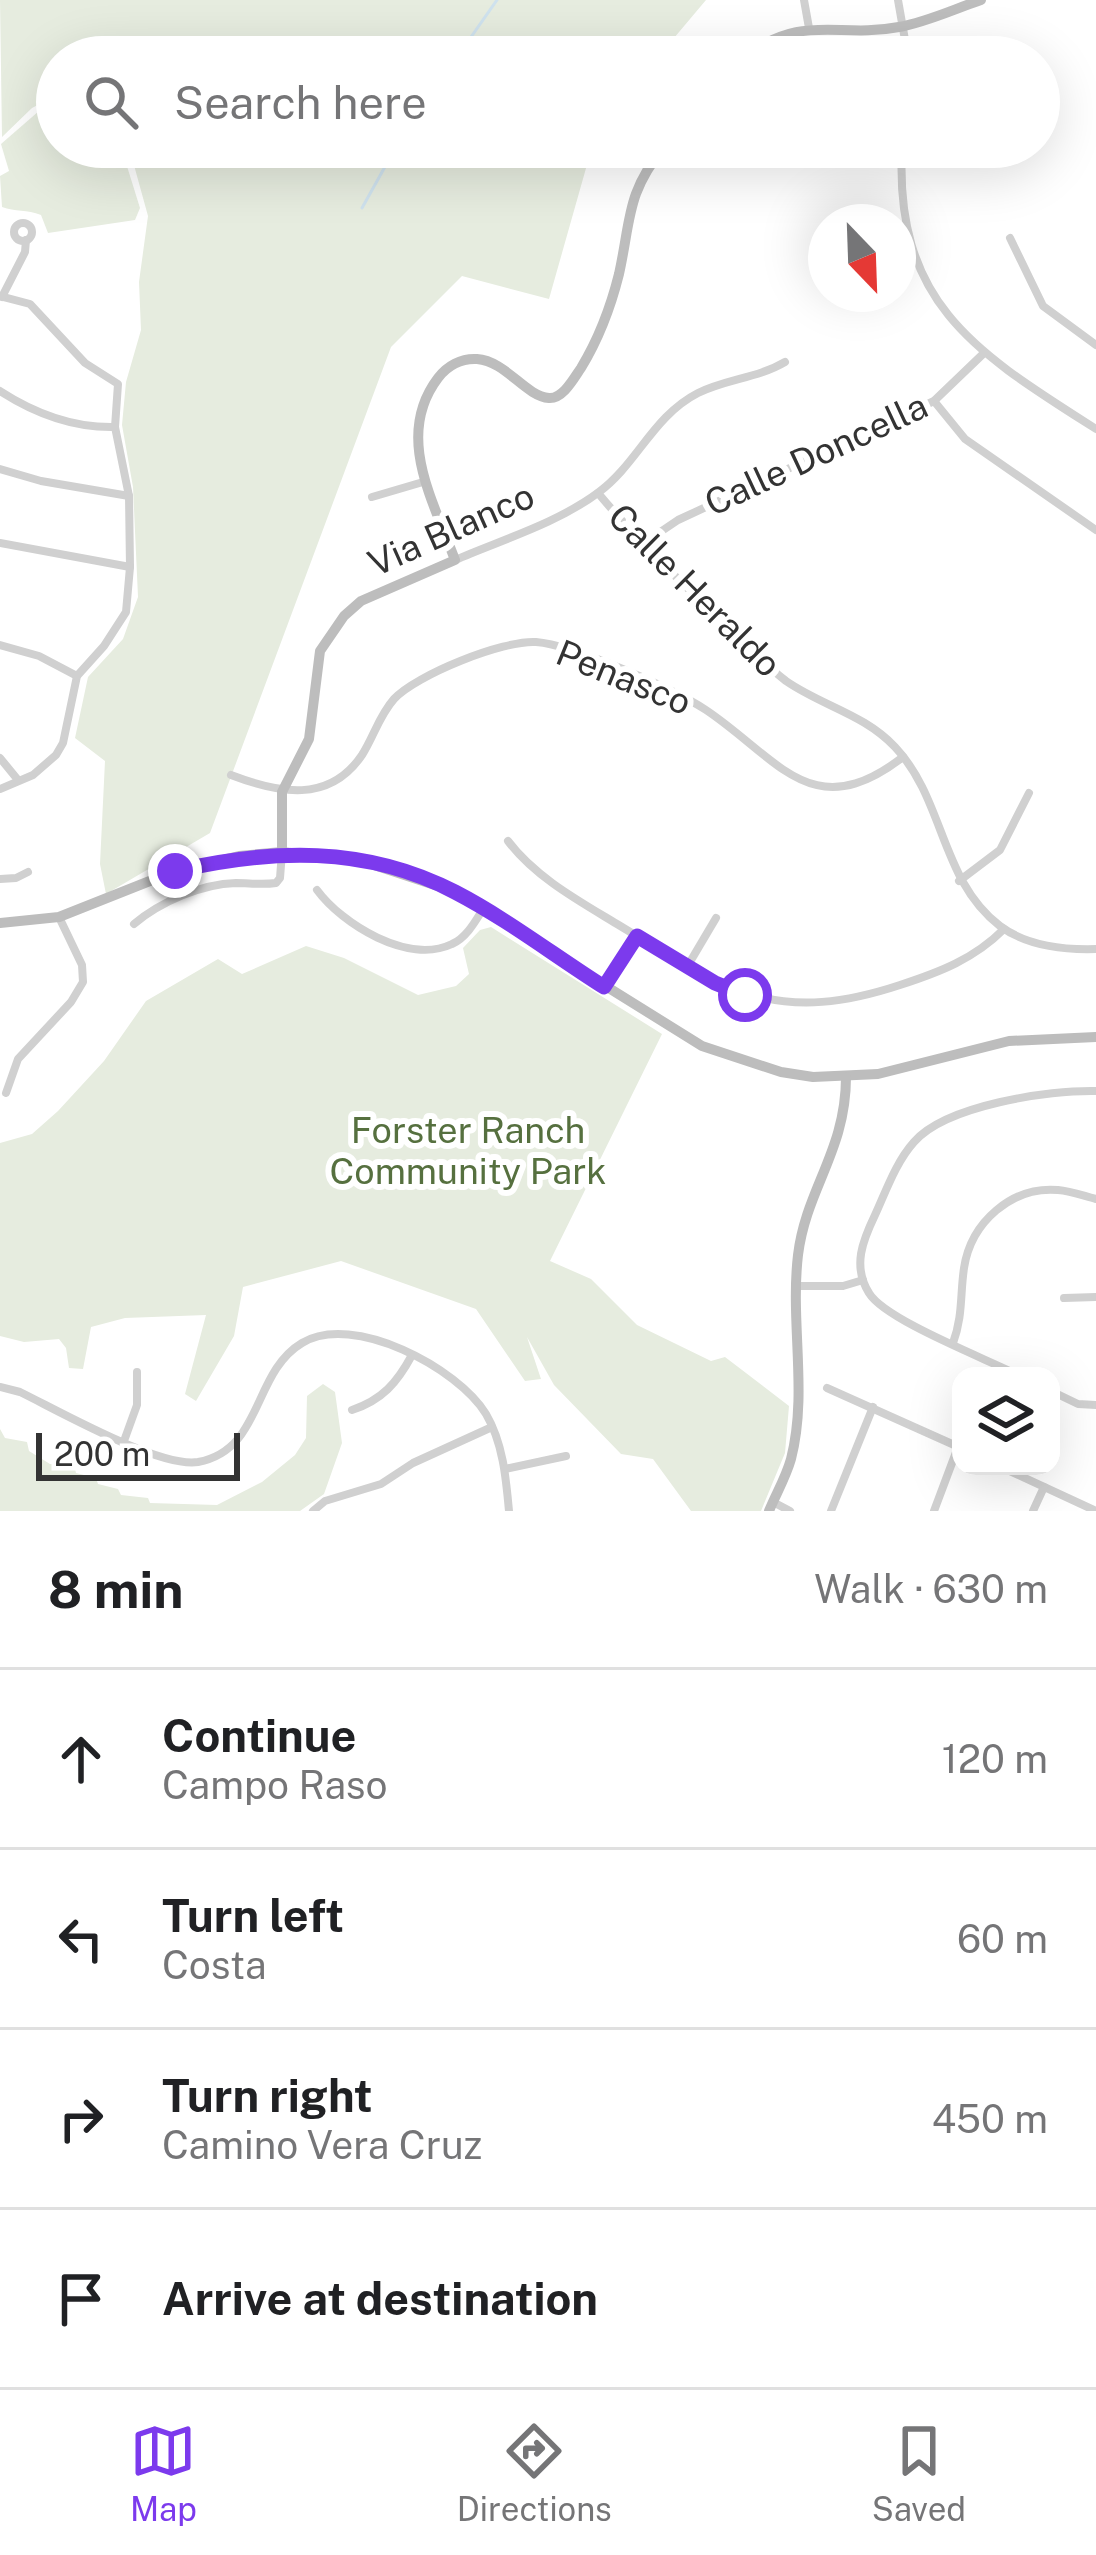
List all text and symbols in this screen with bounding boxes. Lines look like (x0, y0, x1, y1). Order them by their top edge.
search box (36, 36, 1060, 168)
icon: search (78, 69, 144, 135)
text: Search here (174, 76, 427, 129)
north arrow (808, 204, 916, 312)
street label: Calle Doncella (698, 384, 934, 524)
street label: Via Blanco (362, 474, 540, 584)
street label: Calle Heraldo (600, 495, 790, 685)
street label: Penasco (551, 631, 697, 723)
route end (148, 844, 202, 898)
route start (718, 968, 772, 1022)
park label: Forster Ranch Community Park (330, 1109, 606, 1192)
map controls (952, 1367, 1060, 1475)
button: layers (952, 1367, 1060, 1475)
scale bar (36, 1427, 240, 1480)
text: 200 m (54, 1435, 150, 1473)
text: 8 min (48, 1560, 183, 1619)
text: Walk · 630 m (814, 1566, 1048, 1612)
text: Continue (162, 1709, 356, 1762)
icon: ahead (48, 1726, 114, 1792)
text: 120 m (942, 1736, 1048, 1782)
text: Campo Raso (162, 1762, 388, 1808)
text: Turn left (162, 1889, 344, 1942)
icon: left (48, 1906, 114, 1972)
text: 60 m (957, 1916, 1048, 1962)
text: Costa (162, 1942, 267, 1988)
text: Turn right (162, 2069, 373, 2122)
icon: right (48, 2086, 114, 2152)
text: 450 m (932, 2096, 1048, 2142)
text: Camino Vera Cruz (162, 2122, 482, 2168)
icon: arrive (48, 2266, 114, 2332)
text: Arrive at destination (162, 2272, 598, 2325)
tab: Map (130, 2418, 197, 2528)
tab: Directions (457, 2418, 612, 2528)
tab: Saved (872, 2418, 966, 2528)

